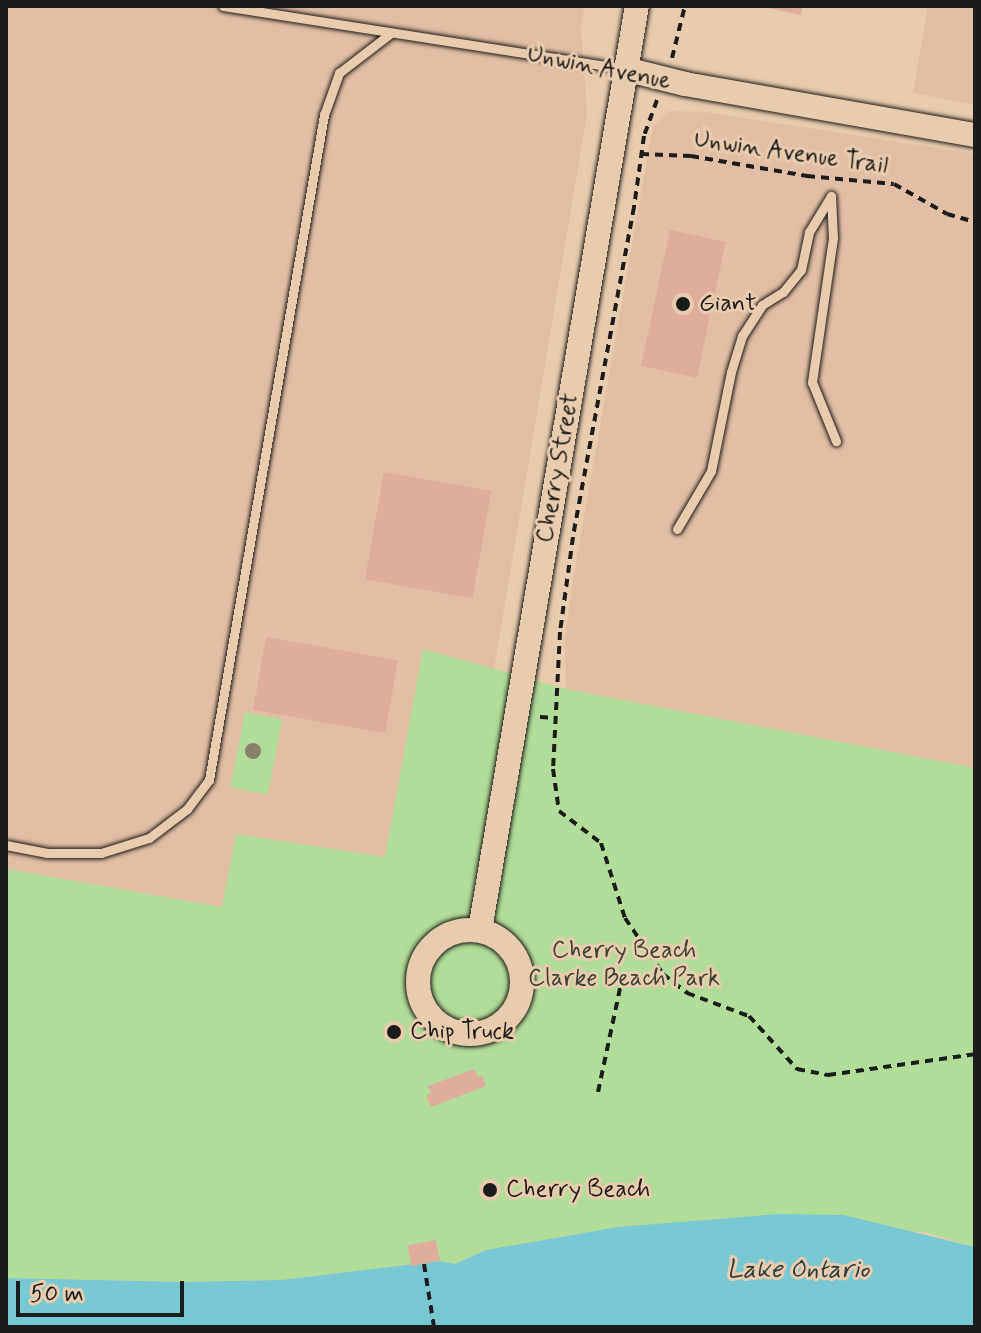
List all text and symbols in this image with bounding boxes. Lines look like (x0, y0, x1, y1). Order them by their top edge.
street label: Unwin Avenue (523, 40, 675, 96)
street label: Unwin Avenue Trail (690, 125, 892, 181)
place label: Giant (699, 290, 756, 318)
marker: Giant (674, 295, 692, 313)
street label: Cherry Street (531, 392, 585, 544)
park label: Cherry Beach Clarke Beach Park (528, 937, 720, 993)
place label: Chip Truck (410, 1018, 514, 1046)
marker: Chip Truck (385, 1023, 403, 1041)
place label: Cherry Beach (506, 1176, 650, 1204)
marker: Cherry Beach (481, 1181, 499, 1199)
water label: Lake Ontario (726, 1255, 870, 1287)
scale bar (20, 1265, 188, 1315)
text: 50 m (30, 1279, 84, 1310)

